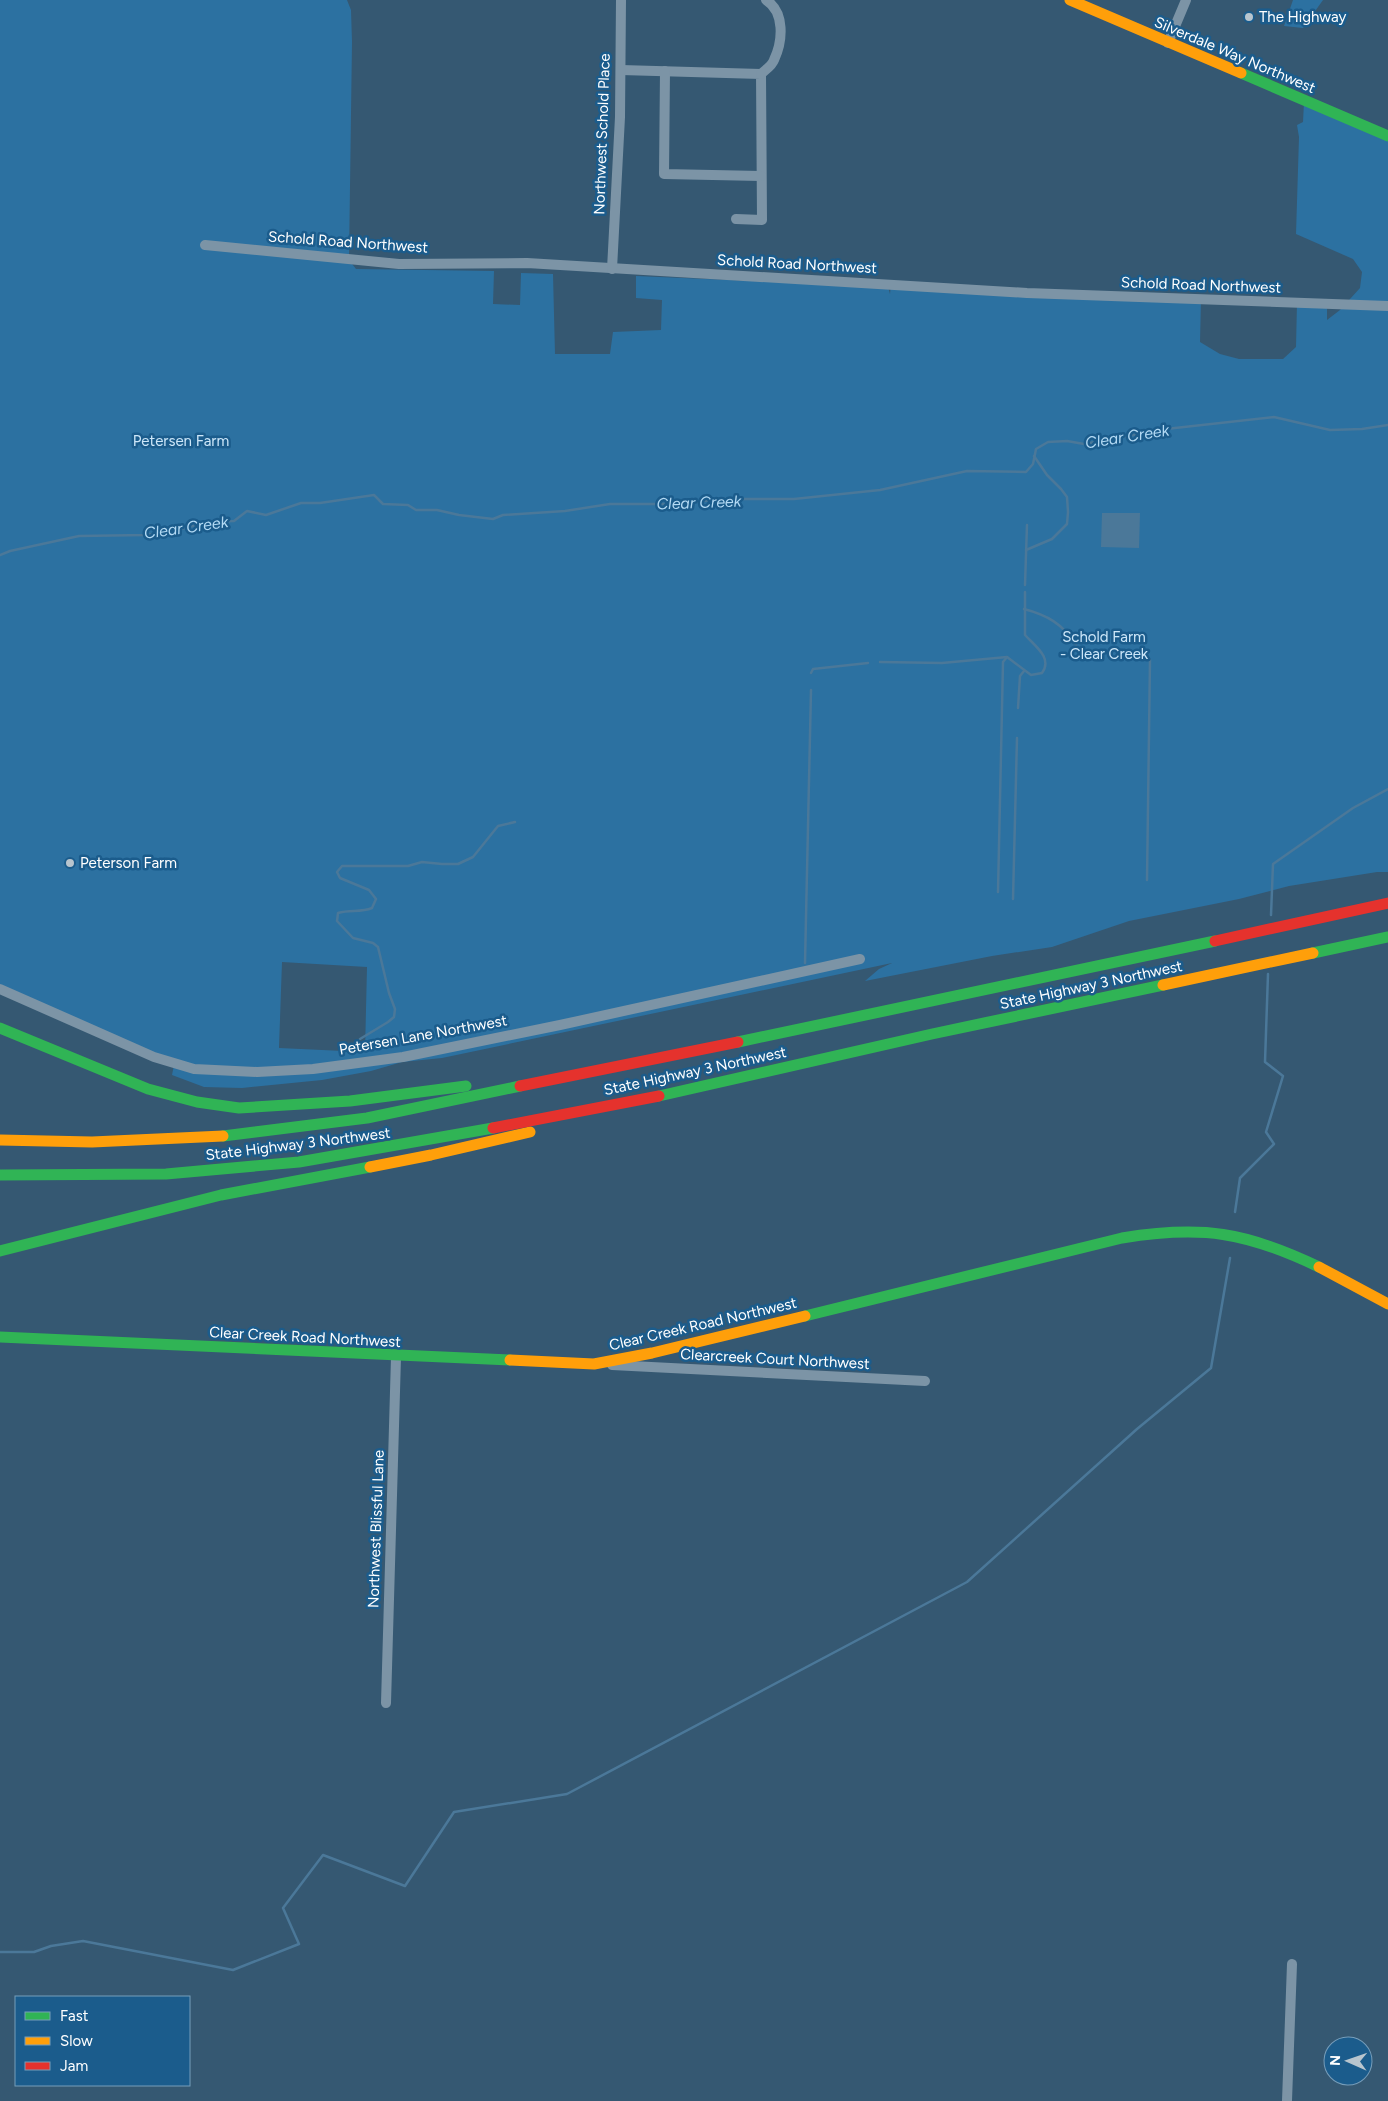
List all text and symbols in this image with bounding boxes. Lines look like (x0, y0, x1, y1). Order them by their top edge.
place label: The Highway (1259, 8, 1346, 26)
marker: The Highway (1243, 11, 1255, 23)
street label: Silverdale Way Northwest (1152, 13, 1319, 97)
street label: Northwest Schold Place (590, 53, 614, 215)
street label: Schold Road Northwest (267, 227, 429, 257)
street label: Schold Road Northwest (717, 251, 878, 277)
street label: Schold Road Northwest (1121, 273, 1282, 297)
water label: Clear Creek (1084, 420, 1172, 453)
park label: Petersen Farm (133, 432, 229, 450)
water label: Clear Creek (656, 491, 743, 513)
water label: Clear Creek (143, 512, 231, 543)
park label: Schold Farm - Clear Creek (1060, 628, 1149, 663)
place label: Peterson Farm (80, 854, 177, 872)
marker: Peterson Farm (64, 857, 76, 869)
street label: State Highway 3 Northwest (998, 957, 1184, 1013)
street label: Petersen Lane Northwest (338, 1011, 509, 1059)
street label: State Highway 3 Northwest (602, 1043, 788, 1099)
street label: State Highway 3 Northwest (205, 1124, 392, 1164)
street label: Clear Creek Road Northwest (607, 1294, 799, 1354)
street label: Clear Creek Road Northwest (209, 1323, 402, 1351)
street label: Clearcreek Court Northwest (680, 1345, 870, 1373)
street label: Northwest Blissful Lane (364, 1450, 388, 1608)
legend (15, 1996, 190, 2086)
text: Fast (60, 2007, 89, 2025)
text: Slow (60, 2032, 93, 2050)
north arrow (1323, 2036, 1373, 2086)
text: N (1327, 2055, 1344, 2066)
text: Jam (60, 2057, 88, 2075)

